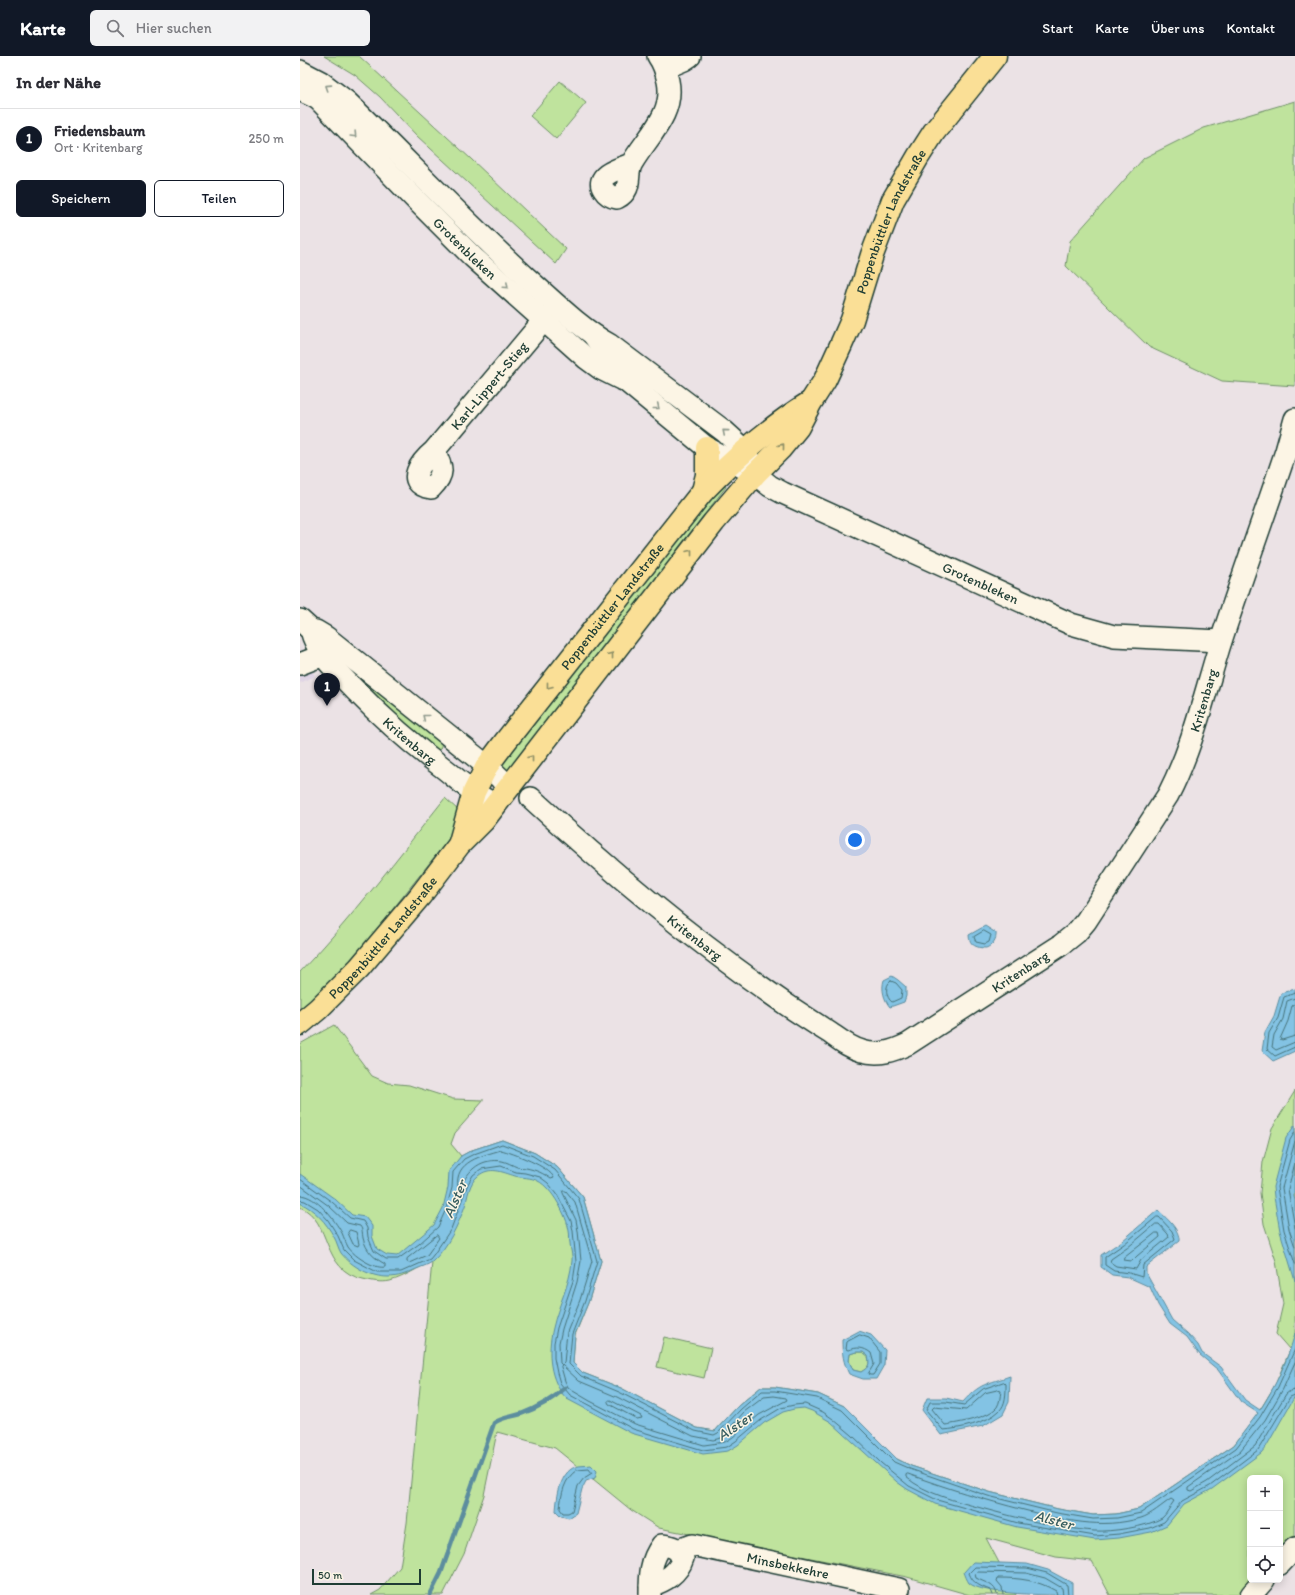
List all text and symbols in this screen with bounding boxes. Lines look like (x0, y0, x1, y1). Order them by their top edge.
search box (90, 10, 370, 46)
text: Karte (20, 17, 66, 40)
icon: search (104, 17, 126, 39)
text: Hier suchen (136, 19, 212, 37)
text: Start (1042, 20, 1073, 37)
text: Karte (1095, 20, 1129, 37)
text: Über uns (1151, 20, 1204, 37)
text: Kontakt (1226, 20, 1275, 37)
text: In der Nähe (16, 72, 101, 92)
one-way arrow (326, 85, 333, 92)
text: Friedensbaum (54, 122, 145, 140)
one-way arrow (349, 130, 357, 138)
text: 1 (26, 131, 32, 146)
text: 250 m (248, 131, 284, 146)
text: Ort · Kritenbarg (54, 140, 143, 155)
street label: Poppenbüttler Landstraße (852, 145, 930, 296)
button: Speichern (16, 180, 146, 217)
button: Teilen (154, 180, 284, 217)
street label: Grotenbleken (430, 214, 501, 283)
one-way arrow (501, 281, 509, 289)
street label: Karl-Lippert-Stieg (447, 337, 532, 433)
one-way arrow (652, 402, 660, 409)
one-way arrow (722, 430, 730, 437)
one-way arrow (778, 443, 785, 451)
street label: Poppenbüttler Landstraße (557, 539, 668, 673)
one-way arrow (685, 550, 692, 557)
street label: Grotenbleken (940, 558, 1022, 608)
one-way arrow (606, 653, 613, 660)
street label: Kritenbarg (1186, 666, 1221, 734)
pin: 1 (314, 673, 340, 706)
one-way arrow (546, 682, 553, 689)
street label: Kritenbarg (379, 713, 441, 769)
one-way arrow (422, 715, 429, 722)
one-way arrow (527, 755, 534, 762)
your location (845, 830, 865, 850)
street label: Poppenbüttler Landstraße (325, 873, 441, 1002)
street label: Kritenbarg (664, 911, 726, 964)
street label: Kritenbarg (988, 946, 1053, 996)
water label: Alster (439, 1176, 472, 1221)
water label: Alster (714, 1406, 758, 1444)
map controls (1247, 1475, 1283, 1583)
button: + (1247, 1475, 1283, 1511)
water label: Alster (1033, 1506, 1077, 1534)
button: − (1247, 1511, 1283, 1547)
button: locate (1247, 1547, 1283, 1583)
street label: Minsbekkehre (745, 1548, 831, 1582)
scale bar (312, 1567, 421, 1586)
text: 50 m (318, 1569, 342, 1582)

